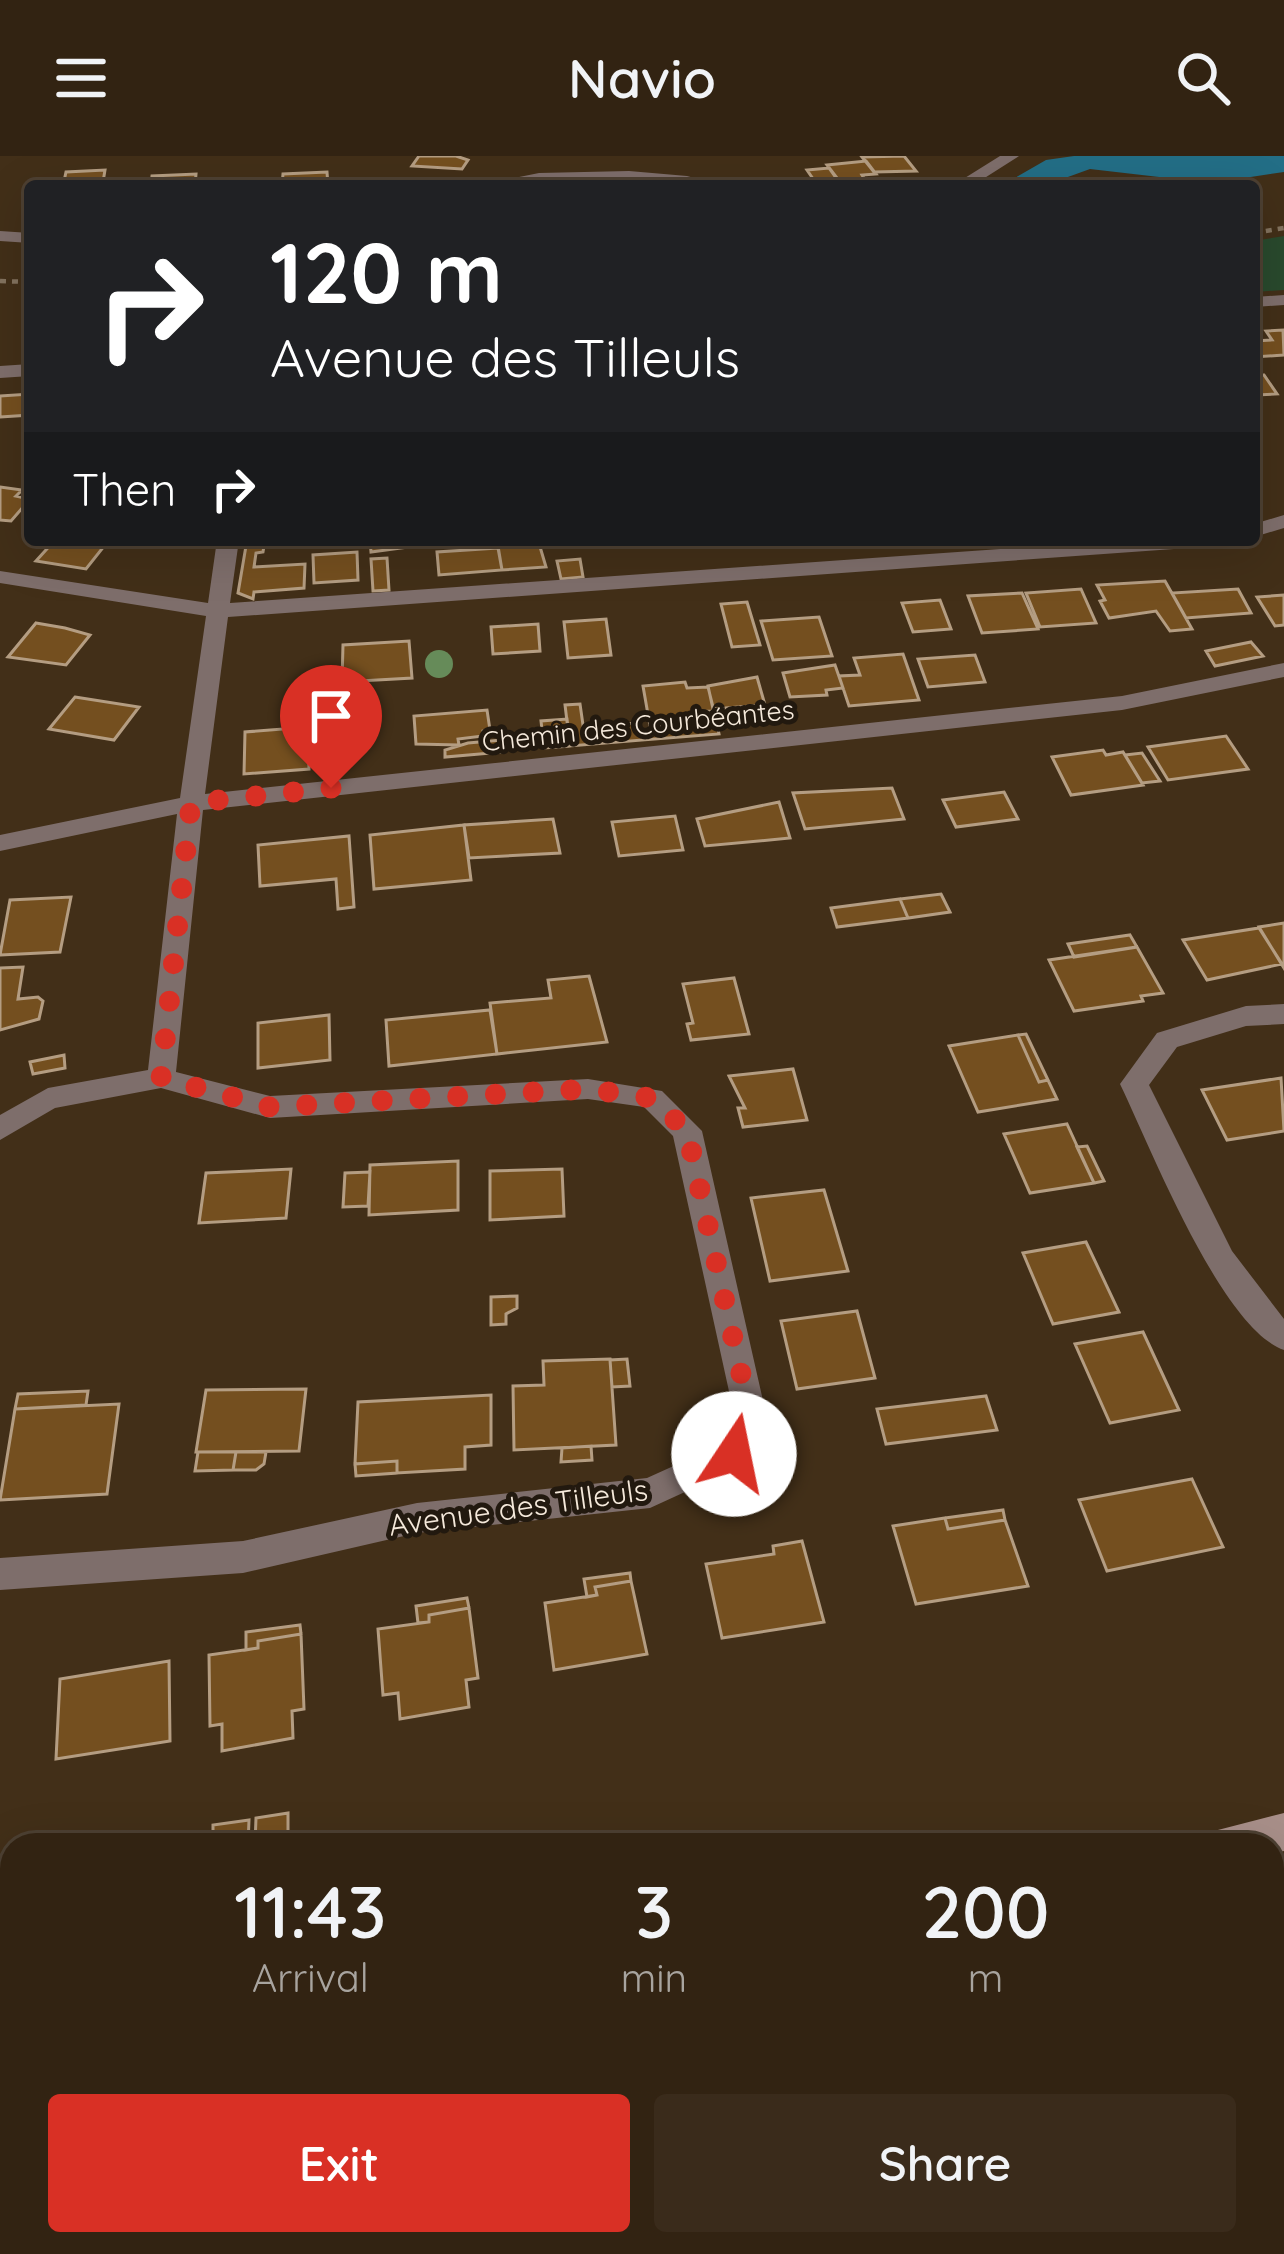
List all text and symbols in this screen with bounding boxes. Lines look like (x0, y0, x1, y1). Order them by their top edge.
text: Navio (568, 44, 716, 112)
icon: menu (48, 45, 114, 111)
icon: search (1170, 45, 1236, 111)
text: 120 m (270, 219, 503, 324)
icon: right (72, 228, 228, 384)
text: Avenue des Tilleuls (270, 323, 740, 391)
icon: right (200, 456, 266, 522)
text: Then (72, 461, 176, 517)
pin (280, 665, 382, 788)
icon: arrive (298, 683, 364, 749)
street label: Chemin des Courbéantes (480, 692, 796, 758)
position arrow (671, 1391, 797, 1517)
street label: Avenue des Tilleuls (386, 1470, 650, 1544)
text: 11:43 (234, 1866, 386, 1956)
text: 3 (635, 1866, 673, 1956)
text: 200 (921, 1866, 1050, 1956)
text: Arrival (252, 1953, 369, 2002)
text: min (621, 1953, 687, 2002)
text: m (968, 1953, 1003, 2002)
button: Exit (48, 2094, 630, 2232)
button: Share (654, 2094, 1236, 2232)

